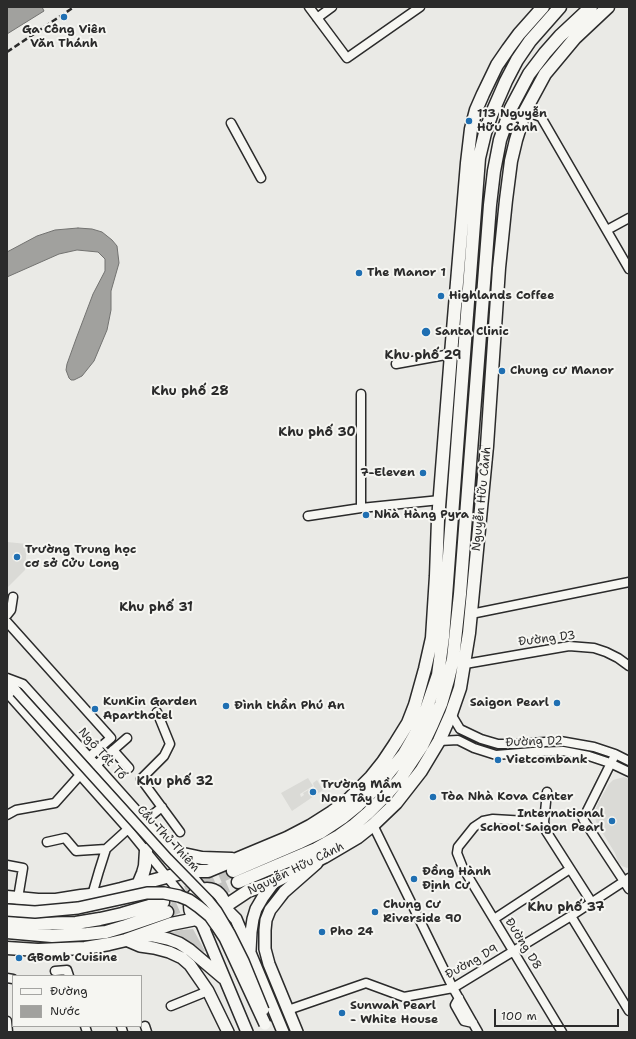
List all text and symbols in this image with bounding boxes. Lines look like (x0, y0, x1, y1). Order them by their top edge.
marker: Ga Công Viên Văn Thánh (59, 12, 69, 22)
place label: Ga Công Viên Văn Thánh (22, 23, 106, 51)
place label: 113 Nguyễn Hữu Cảnh (477, 107, 547, 135)
marker: 113 Nguyễn Hữu Cảnh (464, 116, 474, 126)
place label: The Manor 1 (367, 266, 446, 280)
marker: The Manor 1 (354, 268, 364, 278)
place label: Highlands Coffee (449, 289, 554, 303)
marker: Highlands Coffee (436, 291, 446, 301)
place label: Santa Clinic (435, 325, 509, 339)
marker: Santa Clinic (420, 326, 432, 338)
district label: Khu phố 29 (385, 348, 461, 364)
place label: Chung cư Manor (510, 364, 614, 378)
marker: Chung cư Manor (497, 366, 507, 376)
district label: Khu phố 28 (151, 384, 229, 400)
district label: Khu phố 30 (278, 425, 356, 441)
street label: Nguyễn Hữu Cảnh (469, 446, 495, 552)
place label: 7-Eleven (360, 466, 415, 480)
marker: 7-Eleven (418, 468, 428, 478)
place label: Nhà Hàng Pyra (374, 508, 469, 522)
marker: Nhà Hàng Pyra (361, 510, 371, 520)
place label: Trường Trung học cơ sở Cửu Long (25, 543, 136, 571)
marker: Trường Trung học cơ sở Cửu Long (12, 552, 22, 562)
district label: Khu phố 31 (119, 600, 193, 616)
street label: Đường D3 (518, 628, 576, 650)
place label: KunKin Garden Aparthotel (103, 695, 197, 723)
place label: Saigon Pearl (470, 696, 549, 710)
marker: Saigon Pearl (552, 698, 562, 708)
place label: Đình thần Phú An (234, 699, 345, 713)
marker: Đình thần Phú An (221, 701, 231, 711)
marker: KunKin Garden Aparthotel (90, 704, 100, 714)
street label: Ngô Tất Tố (75, 725, 129, 783)
street label: Đường D2 (505, 734, 563, 750)
place label: Vietcombank (506, 753, 588, 767)
marker: Vietcombank (493, 755, 503, 765)
district label: Khu phố 32 (137, 774, 213, 790)
place label: Trường Mầm Non Tây Úc (321, 778, 402, 806)
marker: Trường Mầm Non Tây Úc (308, 787, 318, 797)
place label: Tòa Nhà Kova Center (441, 790, 573, 804)
marker: Tòa Nhà Kova Center (428, 792, 438, 802)
street label: Cầu Thủ Thiêm (134, 803, 202, 875)
place label: International School Saigon Pearl (480, 807, 604, 835)
marker: International School Saigon Pearl (607, 816, 617, 826)
street label: Nguyễn Hữu Cảnh (246, 839, 346, 899)
place label: Đồng Hành Định Cư (422, 865, 491, 893)
marker: Đồng Hành Định Cư (409, 874, 419, 884)
place label: Chung Cư Riverside 90 (383, 898, 462, 926)
district label: Khu phố 37 (528, 900, 604, 916)
marker: Chung Cư Riverside 90 (370, 907, 380, 917)
street label: Đường D8 (502, 916, 544, 972)
place label: Pho 24 (330, 925, 374, 939)
marker: Pho 24 (317, 927, 327, 937)
street label: Đường D9 (443, 942, 501, 982)
place label: GBomb Cuisine (27, 951, 118, 965)
marker: GBomb Cuisine (14, 953, 24, 963)
legend (12, 975, 142, 1027)
text: Đường (50, 983, 88, 999)
place label: Sunwah Pearl - White House (350, 999, 438, 1027)
scale bar (496, 1001, 621, 1027)
text: Nước (50, 1003, 80, 1019)
marker: Sunwah Pearl - White House (337, 1008, 347, 1018)
text: 100 m (501, 1008, 537, 1024)

